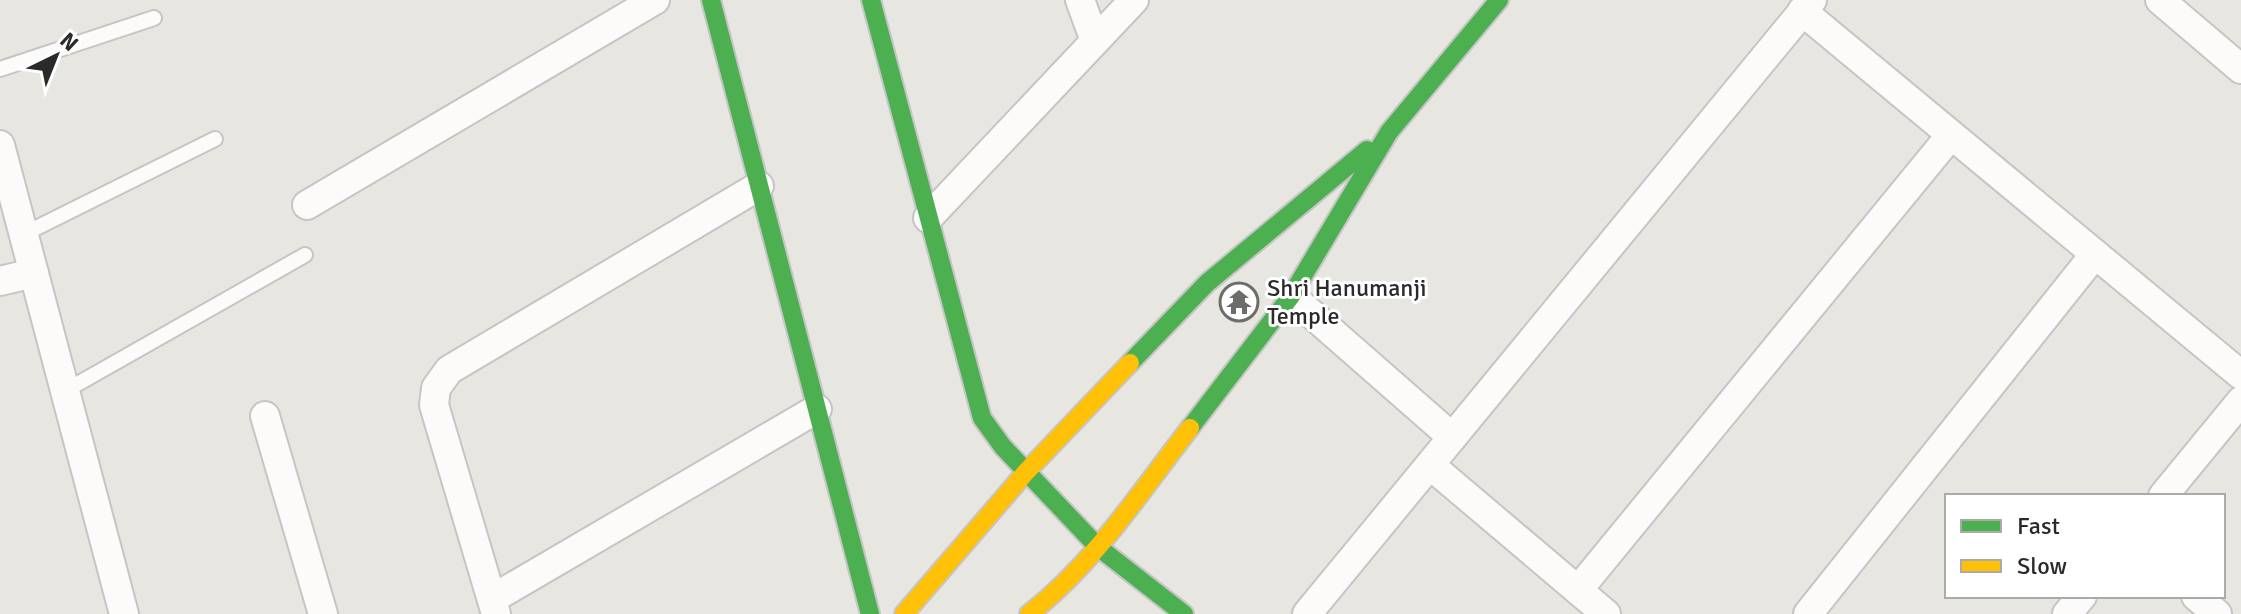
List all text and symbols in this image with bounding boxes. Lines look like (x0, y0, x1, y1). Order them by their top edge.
north arrow (16, 16, 96, 96)
text: N (54, 27, 84, 57)
place label: Shri Hanumanji Temple (1267, 273, 1427, 331)
temple icon: Shri Hanumanji Temple (1218, 281, 1260, 323)
legend (1945, 494, 2225, 598)
text: Fast (2017, 511, 2060, 541)
text: Slow (2017, 551, 2067, 581)

